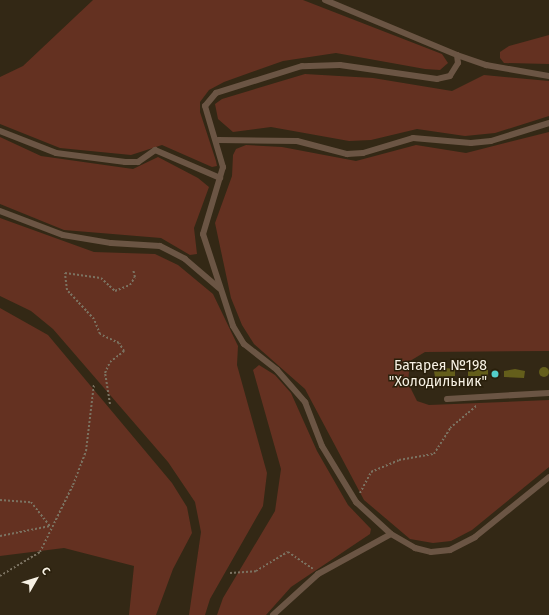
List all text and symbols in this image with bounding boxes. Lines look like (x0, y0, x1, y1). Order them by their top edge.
place label: Батарея №198 "Холодильник" (389, 358, 487, 390)
marker: Батарея №198 "Холодильник" (490, 369, 500, 379)
north arrow (16, 559, 56, 599)
text: С (39, 565, 53, 578)

